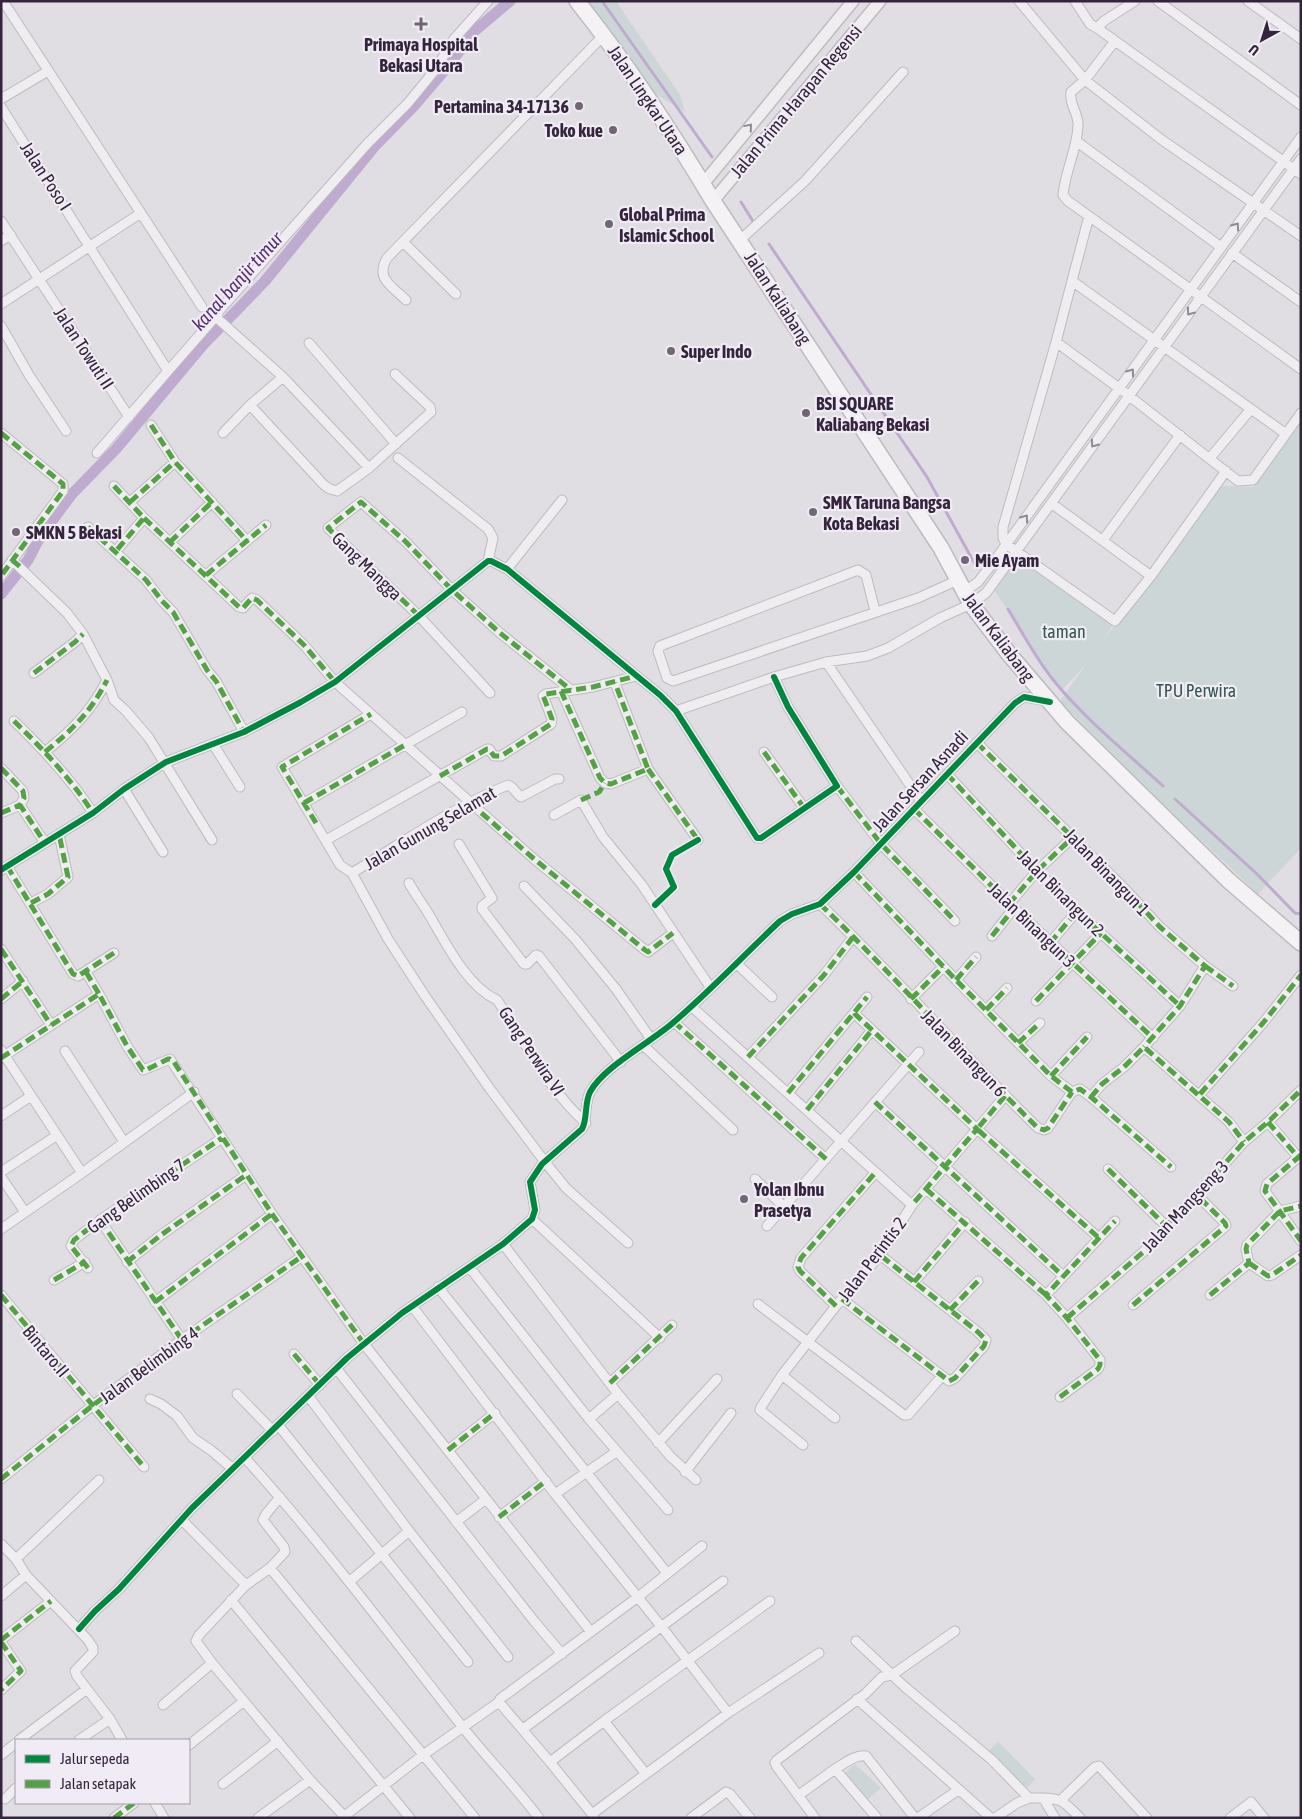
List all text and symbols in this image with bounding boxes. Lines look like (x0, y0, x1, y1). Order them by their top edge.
north arrow (1237, 15, 1287, 65)
marker: Primaya Hospital Bekasi Utara (414, 17, 428, 31)
street label: Jalan Prima Harapan Regensi (726, 20, 866, 182)
place label: Primaya Hospital Bekasi Utara (364, 34, 478, 76)
street label: Jalan Lingkar Utara (604, 41, 692, 159)
text: U (1246, 41, 1262, 59)
place label: Pertamina 34-17136 (434, 96, 569, 117)
marker: Pertamina 34-17136 (573, 100, 585, 112)
place label: Toko kue (544, 120, 603, 141)
marker: Toko kue (607, 124, 619, 136)
one-way arrow (743, 124, 752, 133)
street label: Jalan Poso I (16, 138, 76, 214)
place label: Global Prima Islamic School (619, 204, 714, 246)
marker: Global Prima Islamic School (603, 218, 615, 230)
one-way arrow (1230, 222, 1239, 232)
water label: kanal banjir timur (187, 226, 288, 335)
street label: Jalan Kaliabang (740, 248, 816, 348)
street label: Jalan Towuti II (50, 303, 118, 393)
one-way arrow (1187, 306, 1196, 316)
place label: Super Indo (681, 341, 752, 362)
marker: Super Indo (665, 345, 677, 357)
one-way arrow (1125, 368, 1134, 378)
place label: BSI SQUARE Kaliabang Bekasi (816, 393, 929, 435)
marker: BSI SQUARE Kaliabang Bekasi (800, 407, 812, 419)
one-way arrow (1091, 438, 1101, 447)
place label: SMK Taruna Bangsa Kota Bekasi (823, 492, 951, 534)
marker: SMK Taruna Bangsa Kota Bekasi (807, 506, 819, 518)
one-way arrow (1019, 514, 1028, 523)
place label: SMKN 5 Bekasi (26, 522, 122, 543)
marker: SMKN 5 Bekasi (10, 526, 22, 538)
street label: Gang Mangga (328, 527, 406, 605)
place label: Mie Ayam (975, 550, 1039, 571)
marker: Mie Ayam (959, 554, 971, 566)
street label: Jalan Kaliabang (959, 588, 1039, 686)
park label: taman (1042, 621, 1086, 642)
park label: TPU Perwira (1156, 680, 1236, 701)
street label: Jalan Sersan Asnadi (868, 726, 972, 836)
street label: Jalan Gunung Selamat (360, 782, 500, 874)
street label: Jalan Binangun 1 (1060, 824, 1154, 920)
street label: Jalan Binangun 2 (1014, 846, 1108, 940)
street label: Jalan Binangun 3 (984, 878, 1080, 972)
street label: Gang Perwira VI (494, 1002, 570, 1100)
street label: Jalan Binangun 6 (917, 1005, 1011, 1101)
street label: Gang Belimbing 7 (83, 1154, 189, 1238)
street label: Jalan Mangseng 3 (1137, 1156, 1233, 1256)
place label: Yolan Ibnu Prasetya (753, 1179, 825, 1221)
marker: Yolan Ibnu Prasetya (738, 1193, 750, 1205)
street label: Jalan Perintis 2 (834, 1213, 910, 1305)
street label: Bintaro.II (18, 1321, 74, 1381)
street label: Jalan Belimbing 4 (95, 1322, 203, 1408)
legend (15, 1739, 190, 1804)
text: Jalur sepeda (60, 1750, 130, 1767)
text: Jalan setapak (60, 1775, 137, 1792)

